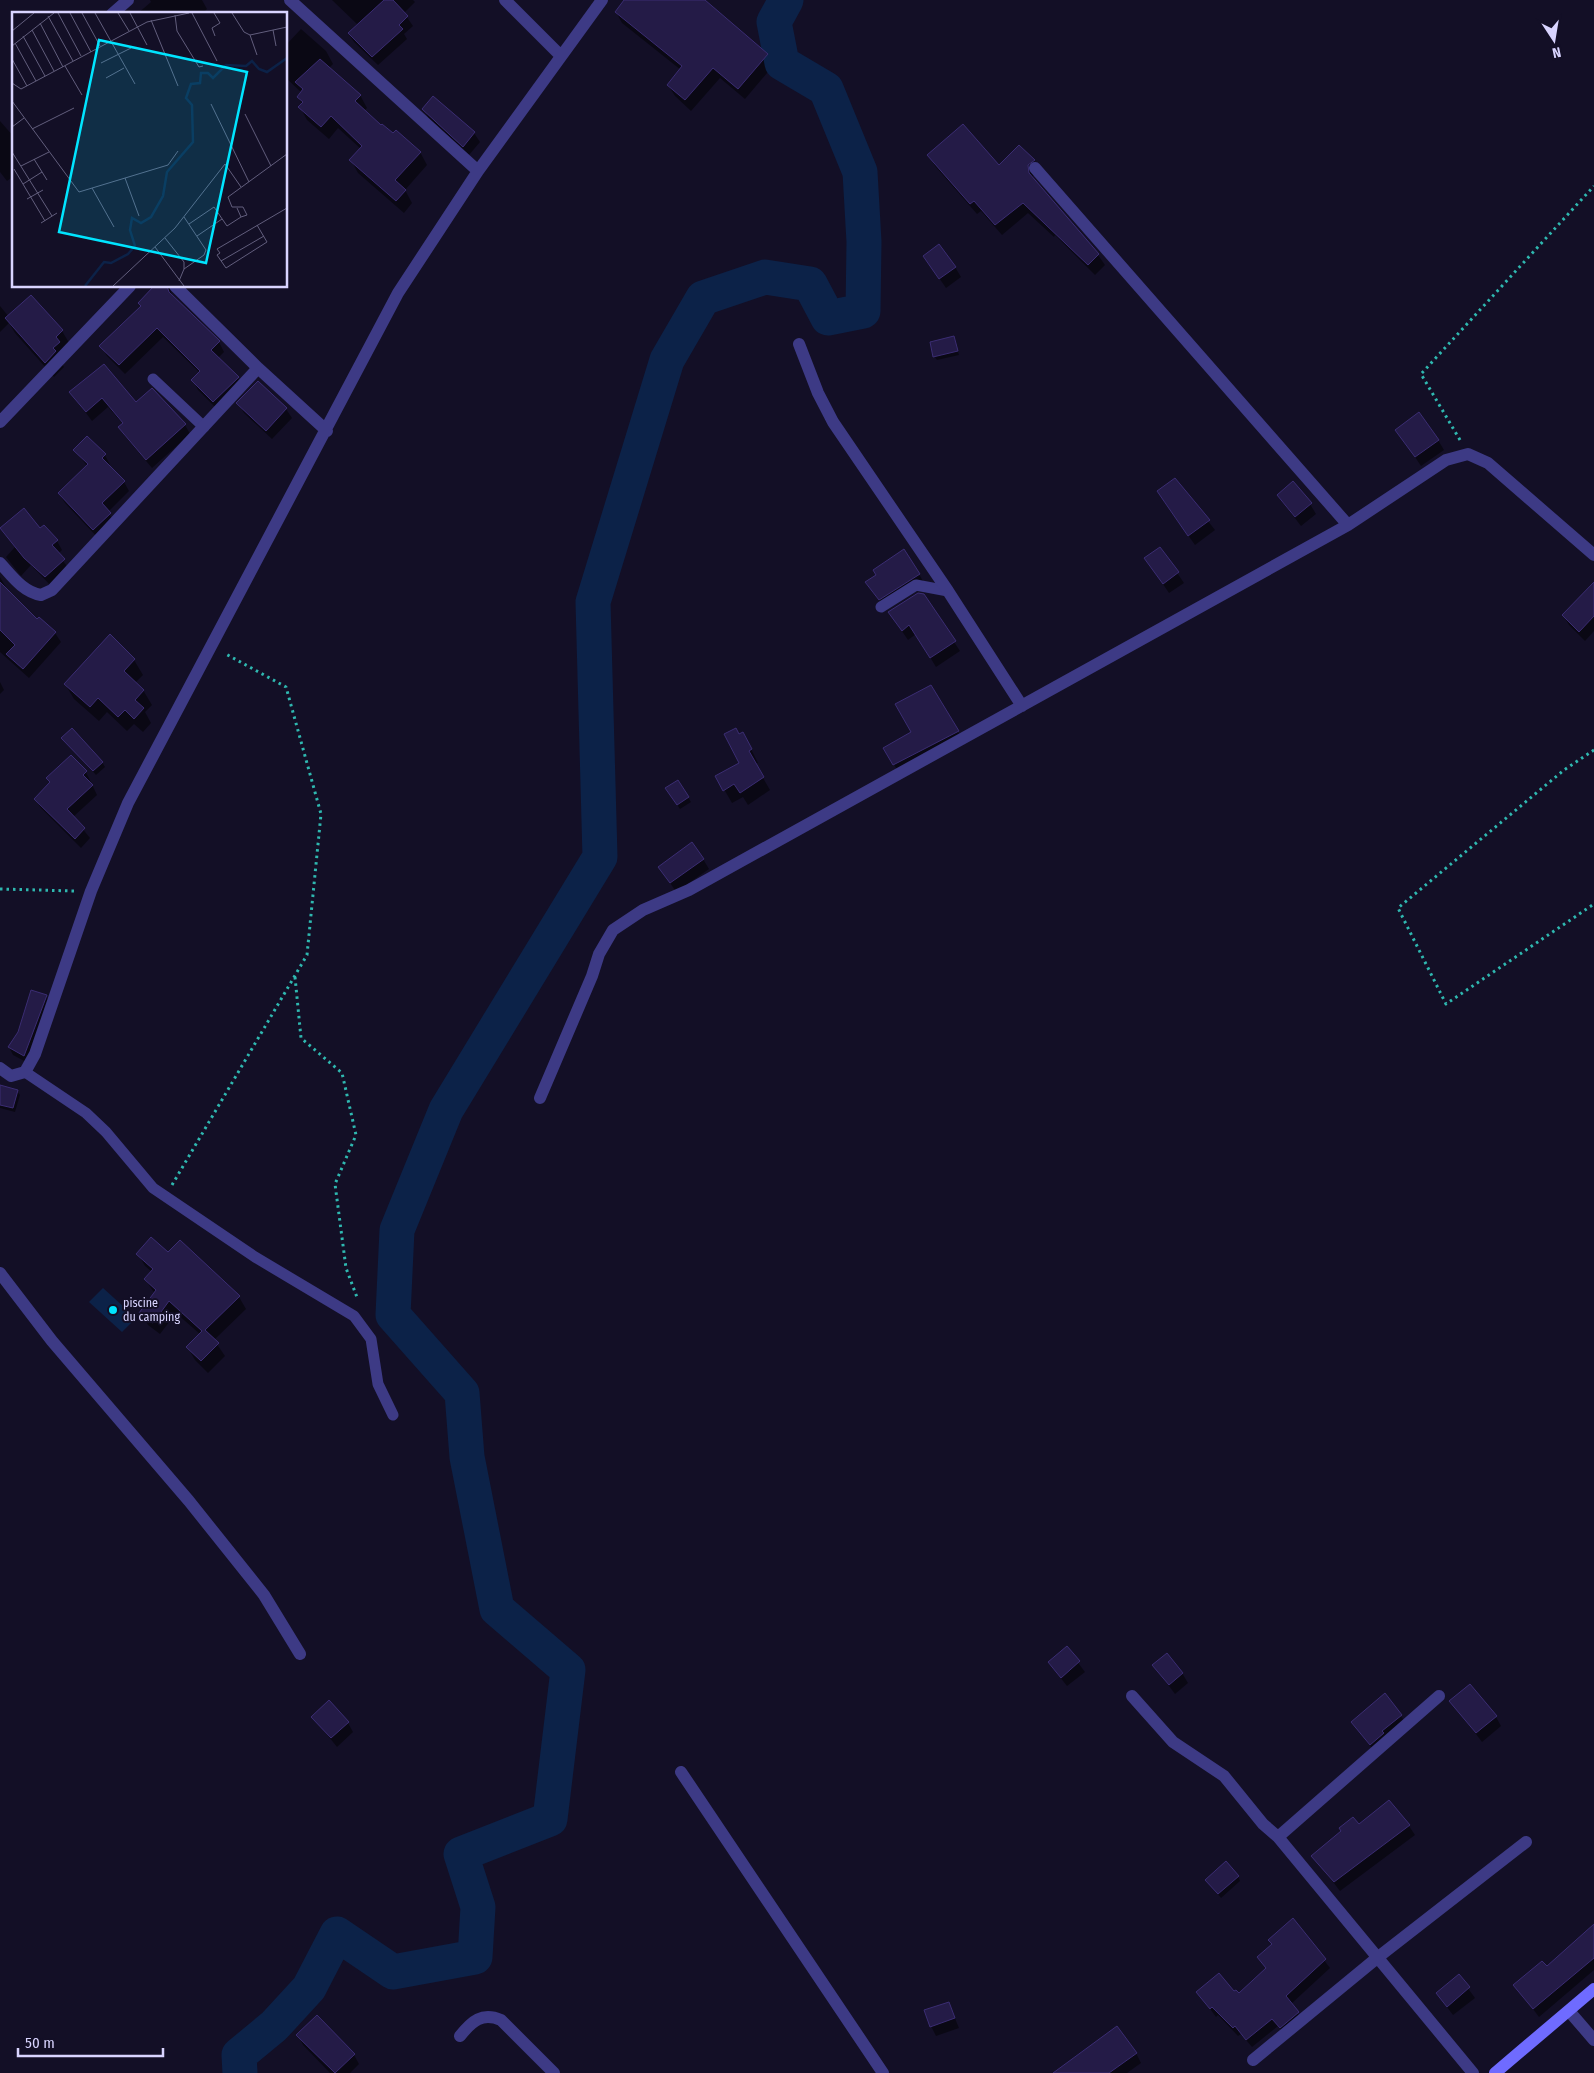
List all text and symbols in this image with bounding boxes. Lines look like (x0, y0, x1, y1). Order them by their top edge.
inset map (12, 12, 288, 288)
north arrow (1529, 15, 1579, 65)
text: N (1551, 43, 1562, 61)
place label: piscine du camping (123, 1296, 180, 1324)
marker: piscine du camping (107, 1304, 119, 1316)
scale bar (18, 2026, 162, 2058)
text: 50 m (25, 2034, 55, 2052)

